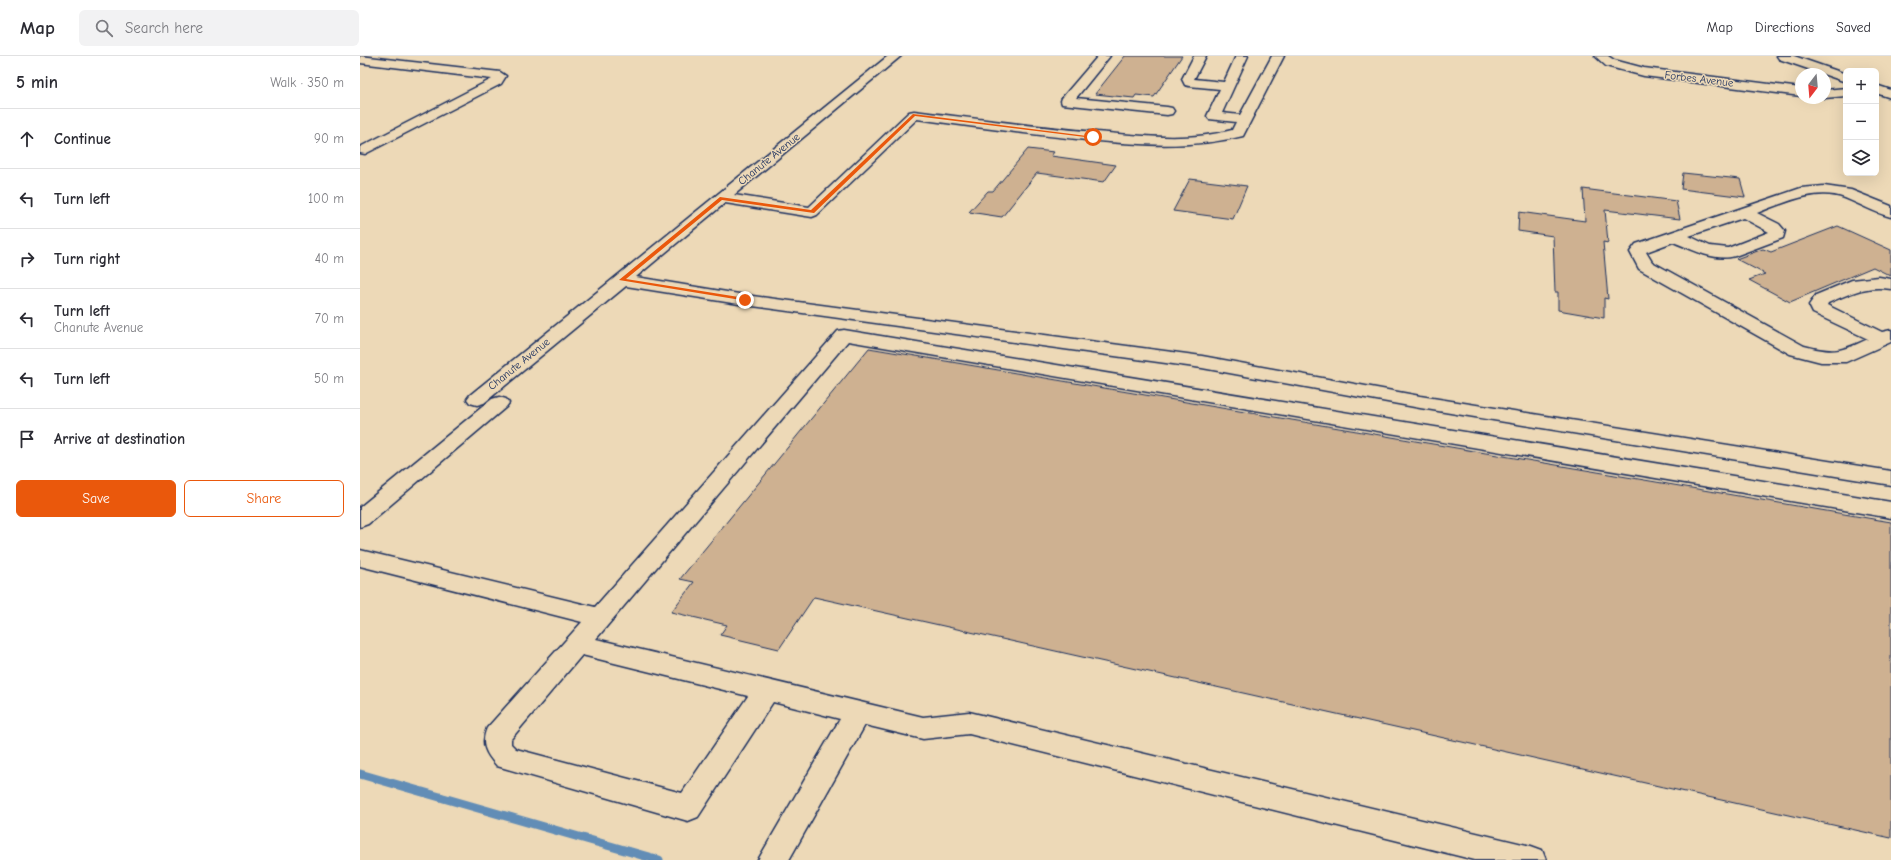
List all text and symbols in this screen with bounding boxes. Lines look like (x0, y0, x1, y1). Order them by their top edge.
search box (79, 10, 359, 46)
text: Map (20, 17, 55, 39)
icon: search (93, 17, 115, 39)
text: Search here (125, 19, 203, 37)
text: Map (1706, 19, 1733, 36)
text: Directions (1755, 19, 1814, 36)
text: Saved (1836, 19, 1871, 36)
street label: Forbes Avenue (1664, 68, 1735, 90)
north arrow (1795, 68, 1831, 104)
map controls (1843, 68, 1879, 176)
button: + (1843, 68, 1879, 104)
text: 5 min (16, 73, 58, 92)
text: Walk · 350 m (270, 75, 344, 90)
button: − (1843, 104, 1879, 140)
icon: ahead (16, 128, 38, 150)
route start (1084, 128, 1102, 146)
text: Continue (54, 130, 111, 148)
street label: Chanute Avenue (736, 130, 803, 188)
text: 90 m (314, 131, 344, 146)
button: layers (1843, 140, 1879, 176)
icon: left (16, 188, 38, 210)
text: Turn left (54, 190, 110, 208)
text: 100 m (308, 191, 344, 206)
icon: right (16, 248, 38, 270)
text: Turn right (54, 250, 120, 268)
text: 40 m (315, 251, 344, 266)
route end (736, 291, 754, 309)
text: Turn left (54, 302, 110, 320)
icon: left (16, 308, 38, 330)
text: 70 m (315, 311, 344, 326)
text: Chanute Avenue (54, 320, 143, 335)
street label: Chanute Avenue (486, 335, 553, 393)
icon: left (16, 368, 38, 390)
text: Turn left (54, 370, 110, 388)
text: 50 m (314, 371, 344, 386)
icon: arrive (16, 428, 38, 450)
text: Arrive at destination (54, 430, 185, 448)
button: Save (16, 480, 176, 517)
button: Share (184, 480, 344, 517)

